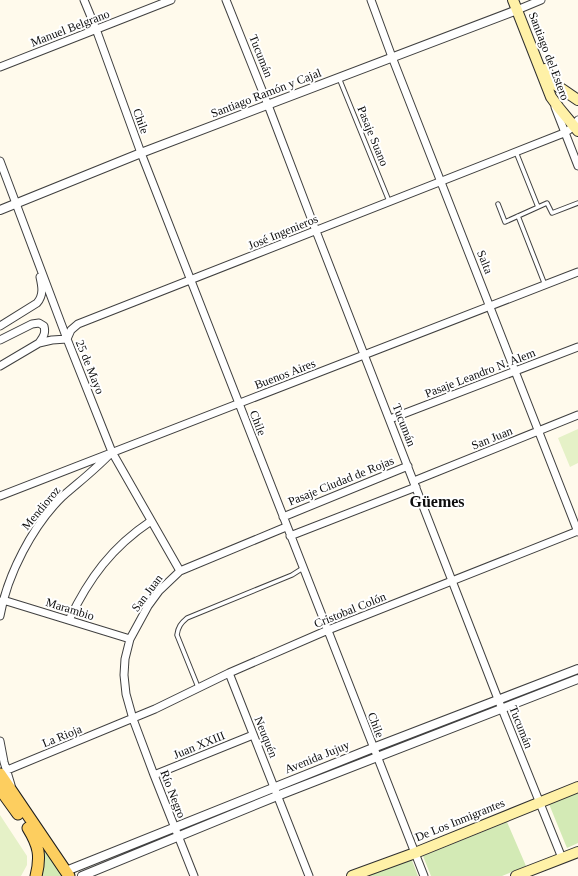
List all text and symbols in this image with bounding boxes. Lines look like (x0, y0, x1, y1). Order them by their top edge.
street label: Manuel Belgrano (28, 6, 112, 50)
street label: Santiago del Estero (526, 10, 572, 102)
street label: Tucumán (246, 33, 276, 79)
street label: Santiago Ramón y Cajal (209, 65, 324, 120)
street label: Pasaje Suano (355, 104, 391, 168)
street label: Chile (130, 106, 152, 136)
street label: José Ingenieros (246, 211, 320, 252)
street label: Salta (474, 248, 496, 276)
street label: 25 de Mayo (73, 338, 107, 396)
street label: Pasaje Leandro N. Alem (423, 345, 538, 401)
street label: Buenos Aires (252, 356, 318, 392)
street label: Tucumán (389, 402, 419, 448)
street label: Chile (247, 408, 269, 438)
street label: San Juan (469, 423, 515, 453)
street label: Pasaje Ciudad de Rojas (286, 453, 396, 509)
street label: Mendioroz (19, 483, 63, 533)
district label: Güemes (409, 493, 465, 510)
street label: San Juan (128, 572, 166, 614)
street label: Cristobal Colón (312, 589, 388, 631)
street label: Marambio (44, 595, 96, 623)
street label: Tucumán (506, 704, 536, 750)
street label: Chile (365, 710, 387, 740)
street label: Neuquén (251, 714, 281, 760)
street label: La Rioja (40, 721, 85, 750)
street label: Juan XXIII (171, 728, 227, 762)
street label: Avenida Jujuy (282, 738, 352, 776)
street label: Río Negro (157, 768, 189, 820)
street label: De Los Inmigrantes (413, 796, 507, 844)

